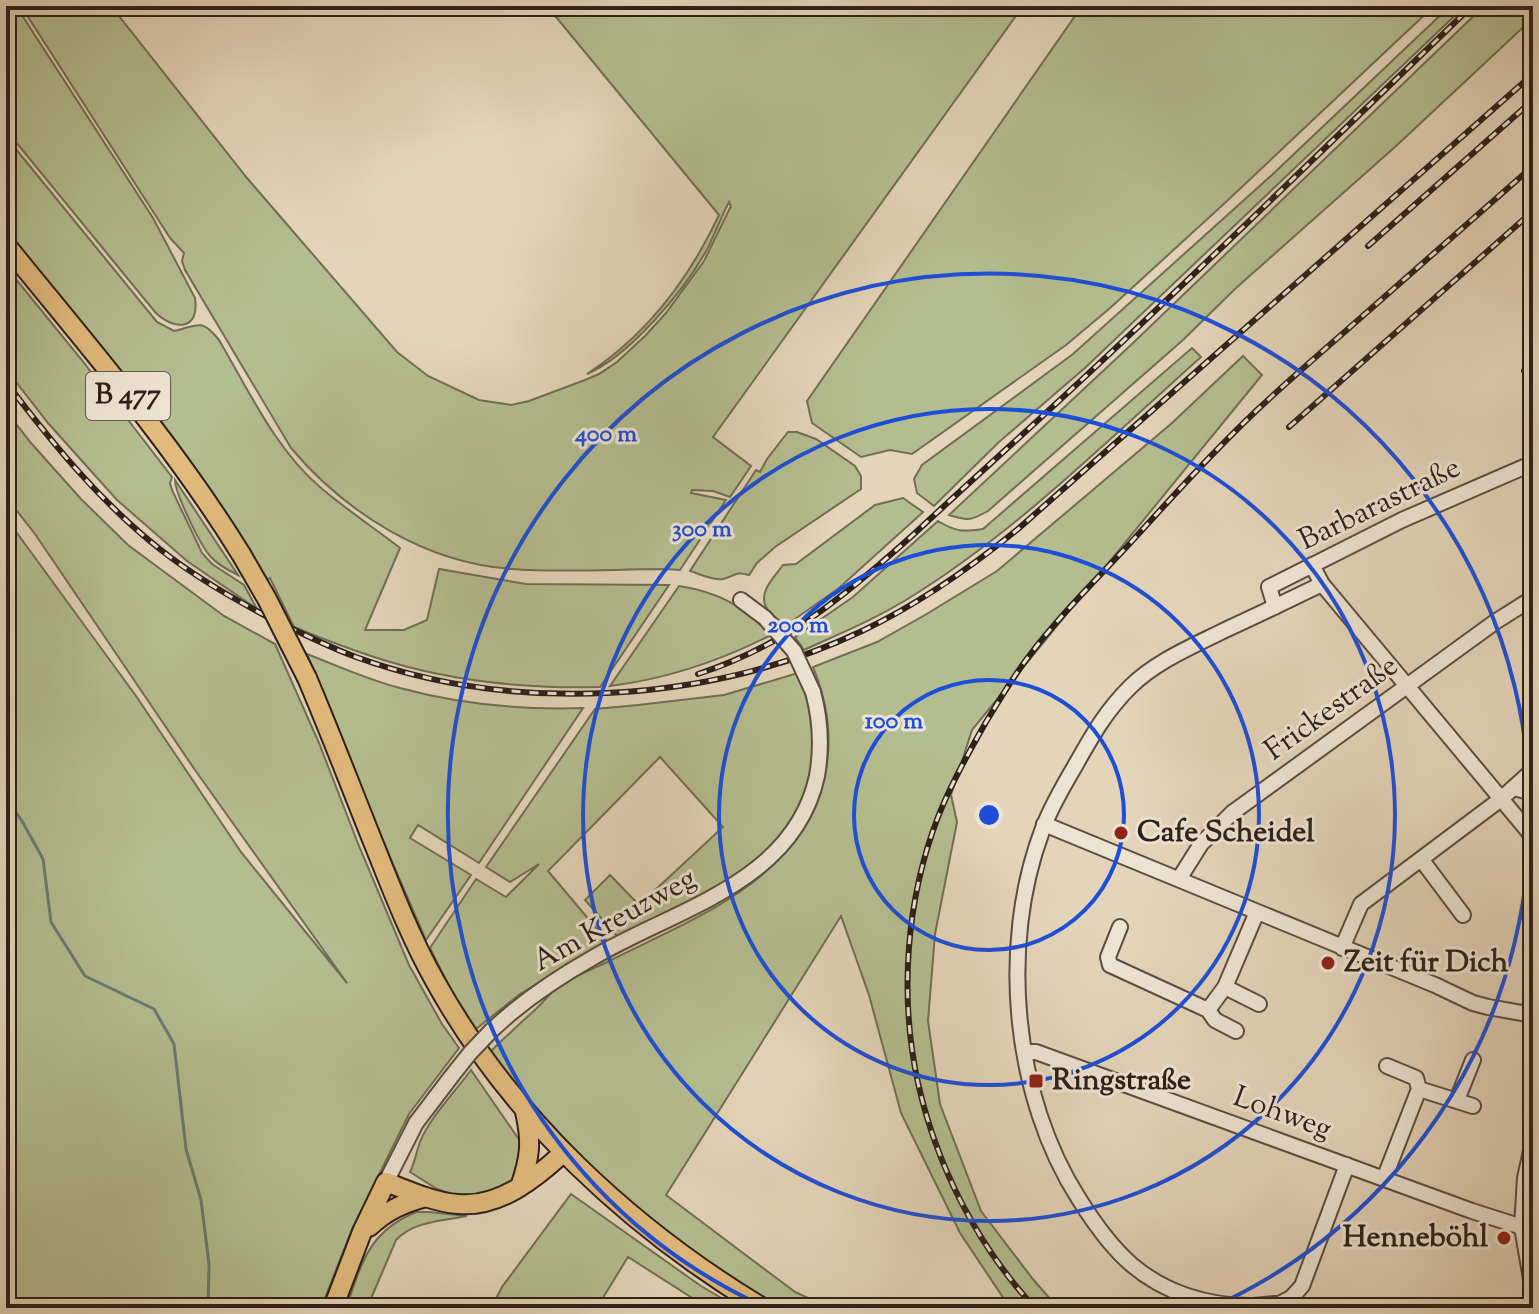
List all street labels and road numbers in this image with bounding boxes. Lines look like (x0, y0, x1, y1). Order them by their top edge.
road number: B 477 (86, 372, 170, 420)
street label: Barbarastraße (1292, 447, 1468, 563)
street label: Frickestraße (1256, 646, 1408, 772)
street label: Am Kreuzweg (526, 858, 704, 984)
street label: Lohweg (1227, 1076, 1337, 1152)

